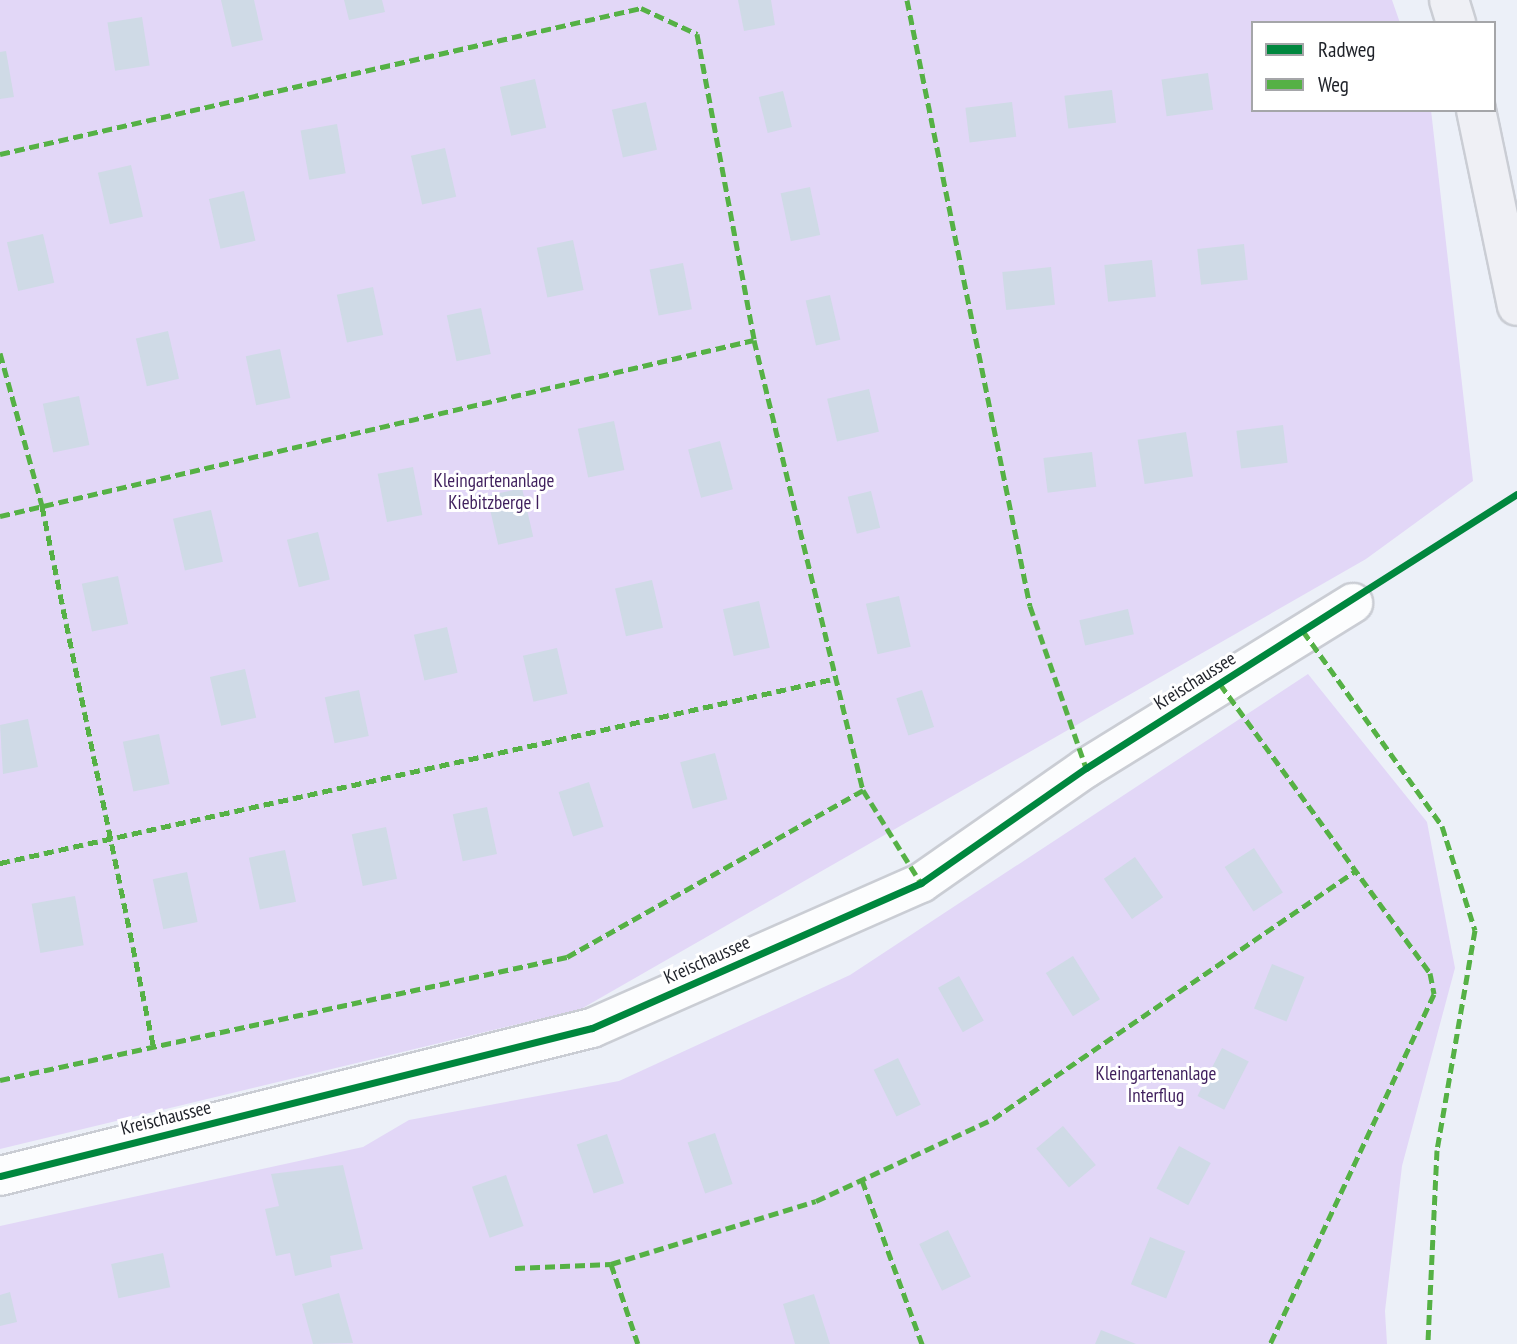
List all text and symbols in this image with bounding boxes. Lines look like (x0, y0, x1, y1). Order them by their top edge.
legend (1251, 21, 1496, 112)
text: Radweg (1318, 36, 1375, 63)
text: Weg (1318, 71, 1349, 98)
park label: Kleingartenanlage Kiebitzberge I (434, 470, 554, 514)
street label: Kreischaussee (1150, 647, 1240, 715)
street label: Kreischaussee (660, 931, 754, 989)
park label: Kleingartenanlage Interflug (1096, 1063, 1216, 1107)
street label: Kreischaussee (119, 1096, 213, 1140)

